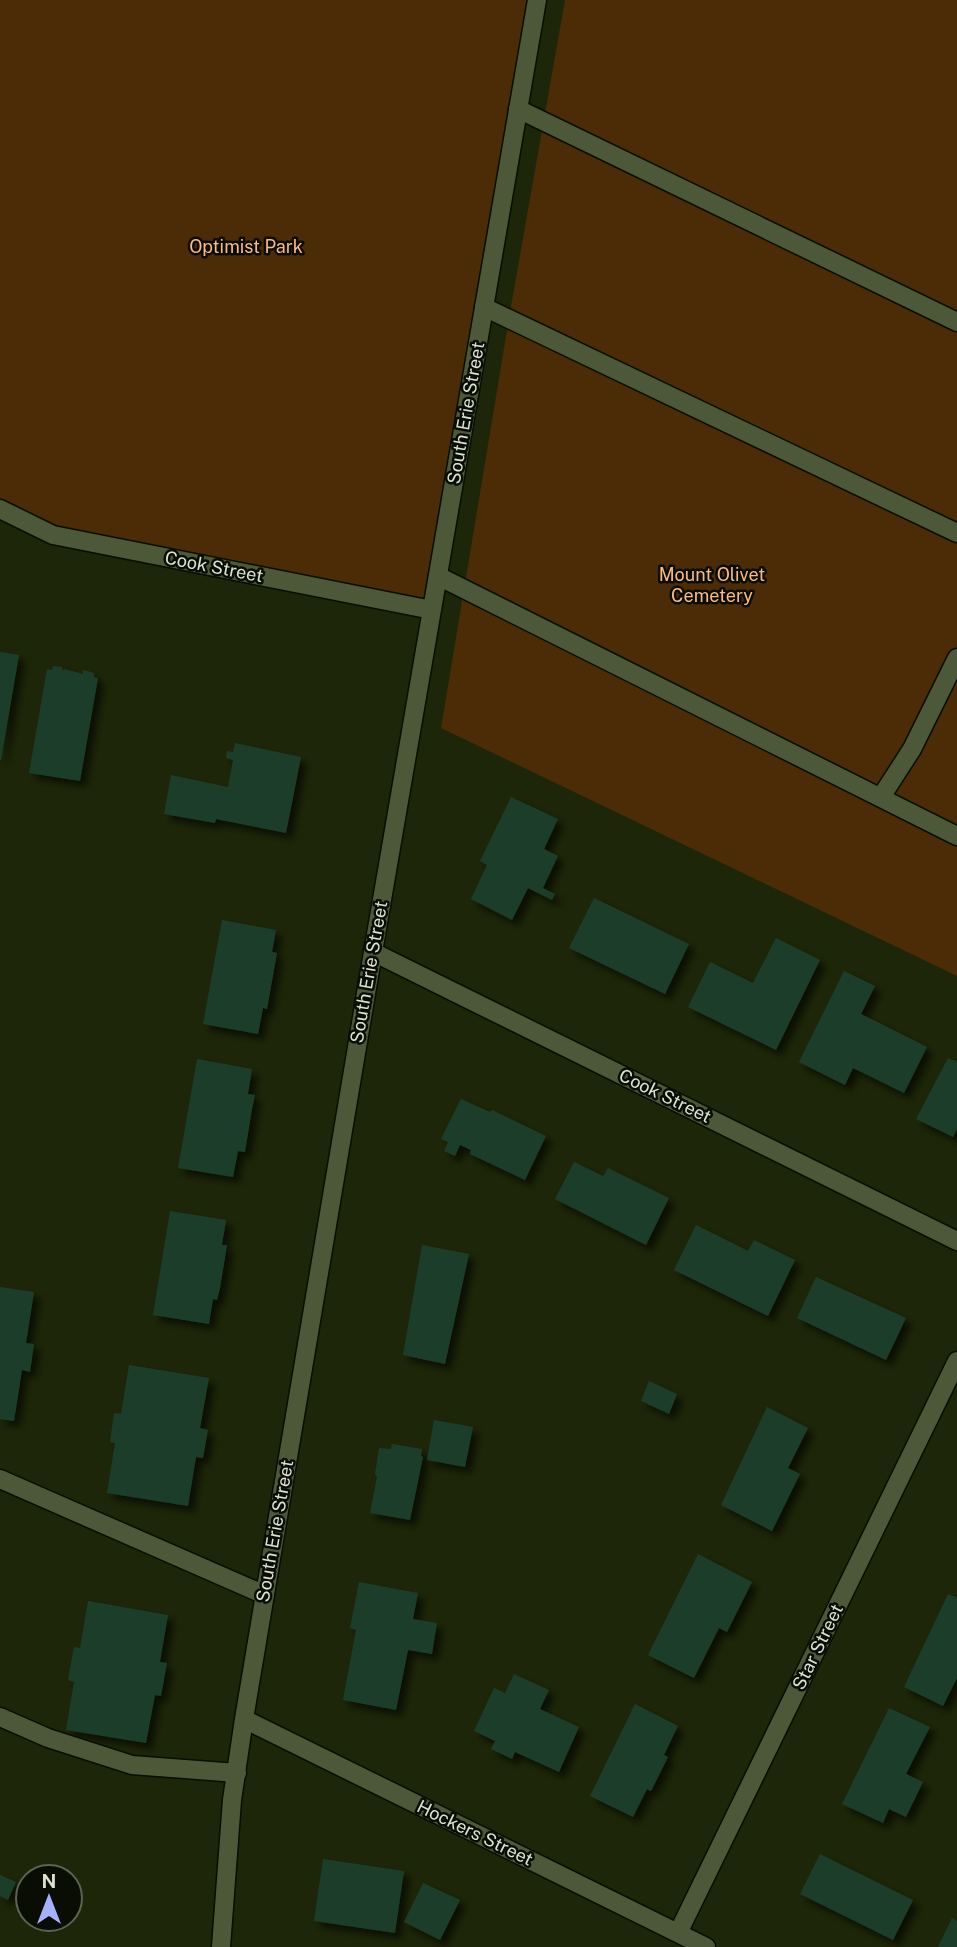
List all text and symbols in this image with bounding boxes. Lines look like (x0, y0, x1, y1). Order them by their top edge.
park label: Optimist Park (189, 236, 303, 257)
street label: South Erie Street (443, 340, 488, 486)
street label: Cook Street (163, 547, 265, 586)
park label: Mount Olivet Cemetery (659, 564, 765, 606)
street label: South Erie Street (346, 899, 391, 1045)
street label: Cook Street (616, 1064, 715, 1127)
street label: South Erie Street (252, 1458, 297, 1604)
street label: Star Street (788, 1601, 847, 1693)
street label: Hockers Street (414, 1795, 537, 1870)
north arrow (14, 1863, 84, 1933)
text: N (42, 1870, 56, 1892)

